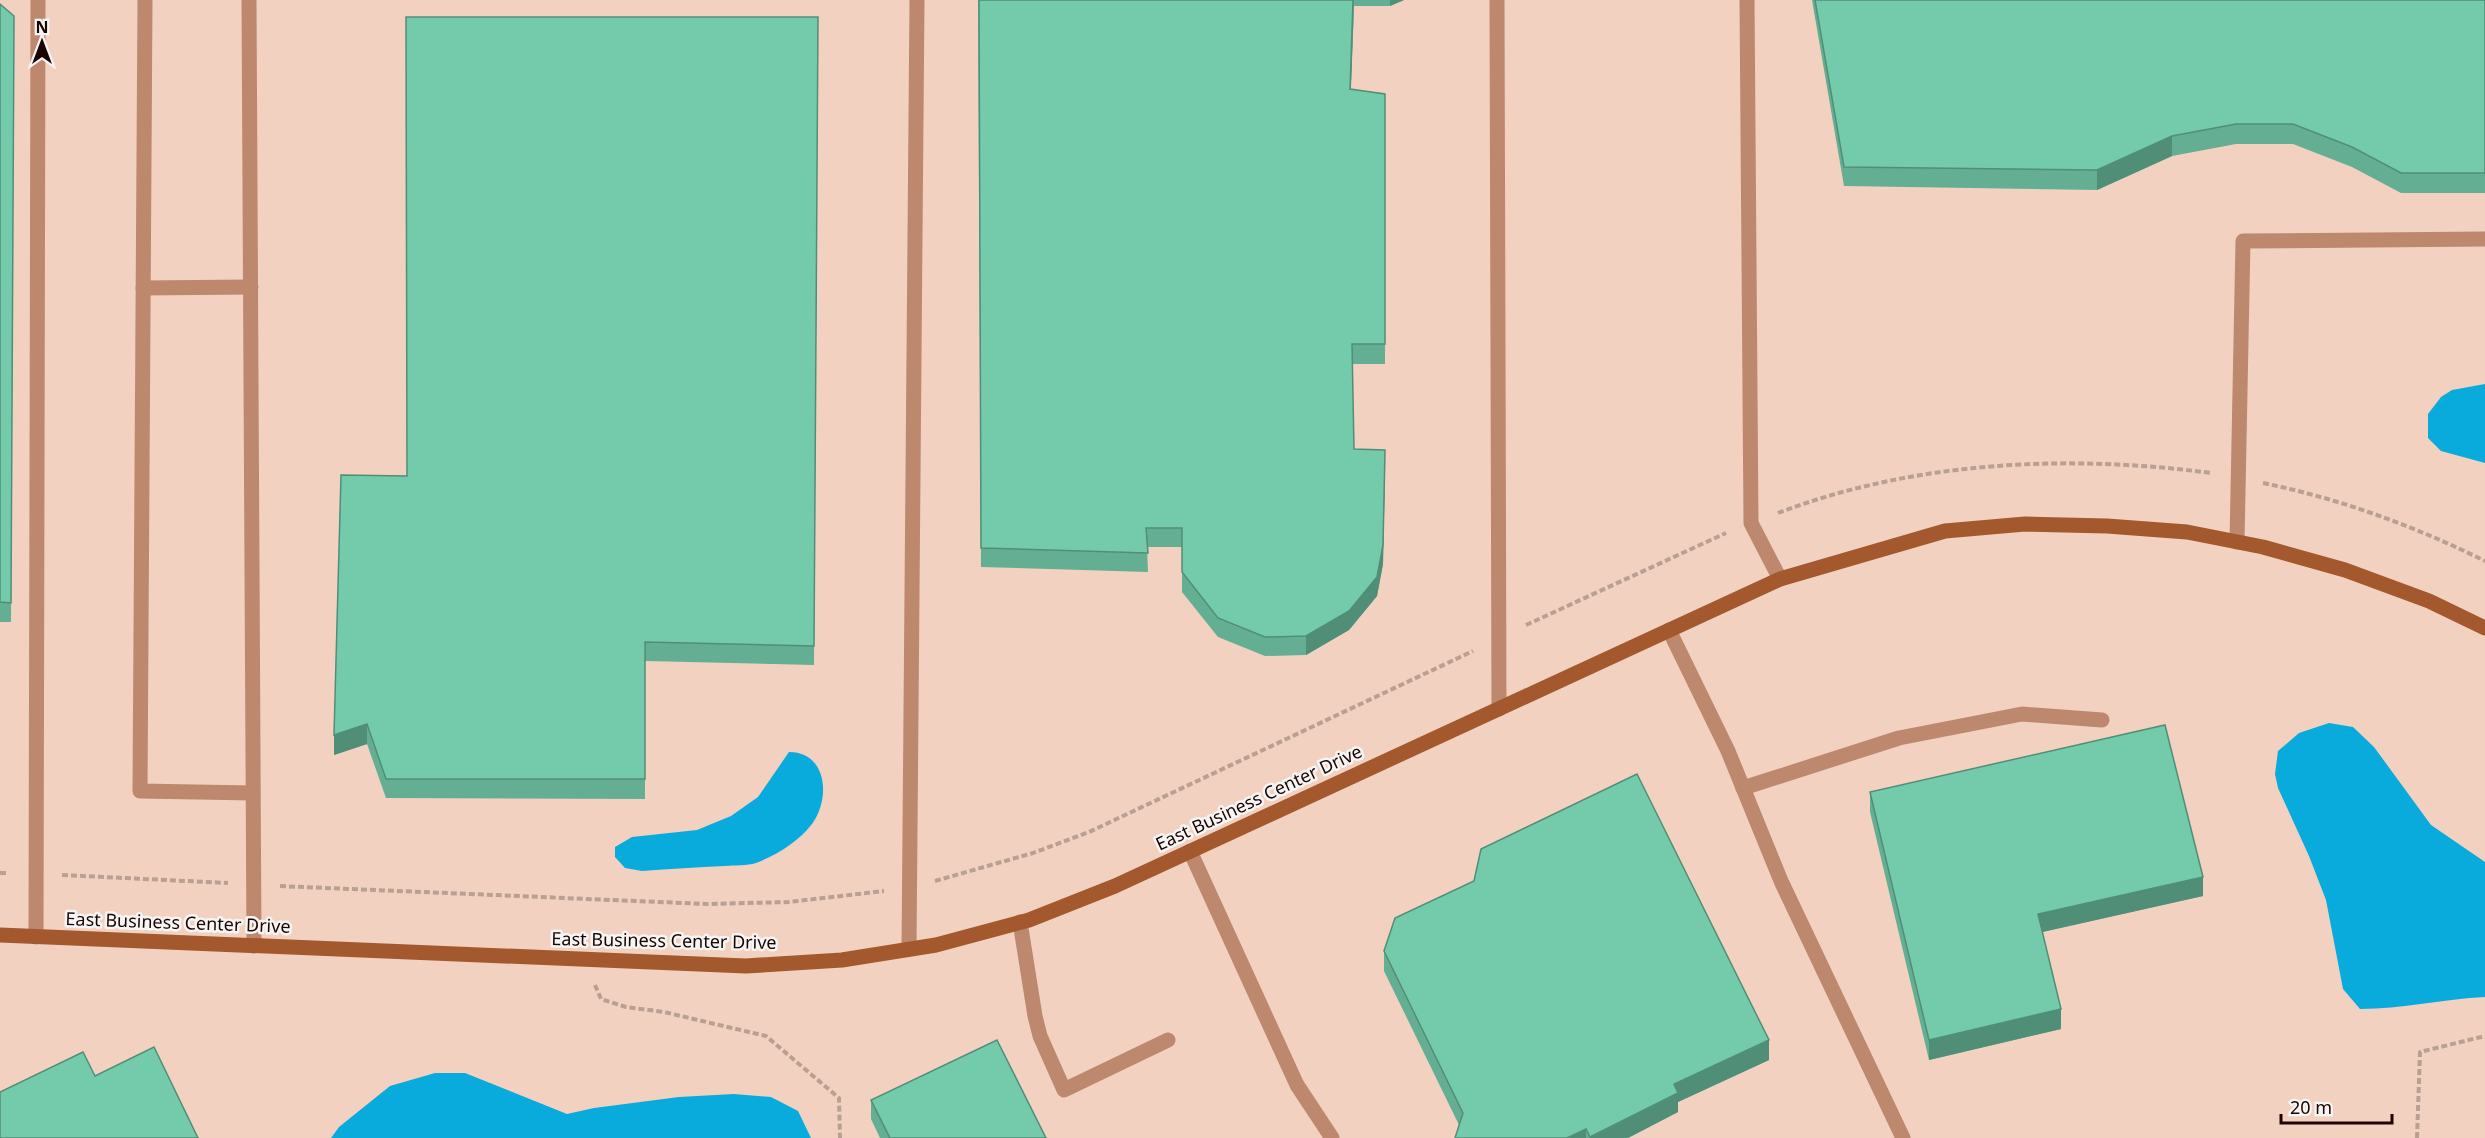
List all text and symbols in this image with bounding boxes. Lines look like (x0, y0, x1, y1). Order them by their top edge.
north arrow (12, 12, 72, 72)
text: N (35, 16, 49, 38)
street label: East Business Center Drive (1151, 739, 1366, 856)
street label: East Business Center Drive (65, 906, 291, 938)
street label: East Business Center Drive (551, 926, 777, 954)
scale bar (2281, 1087, 2392, 1125)
text: 20 m (2290, 1095, 2332, 1119)

